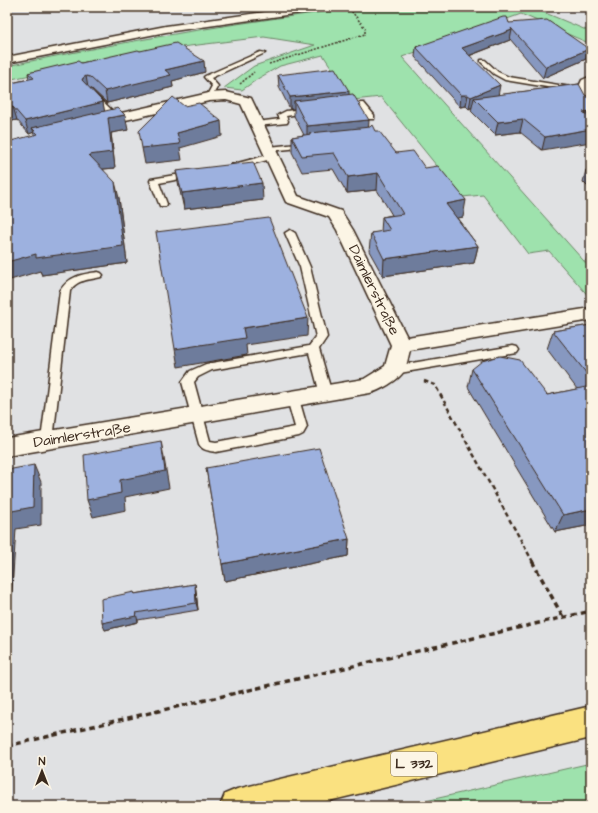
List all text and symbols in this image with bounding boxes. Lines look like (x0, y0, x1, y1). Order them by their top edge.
street label: Daimlerstraße (343, 241, 405, 339)
street label: Daimlerstraße (32, 417, 132, 453)
north arrow (22, 751, 62, 791)
road number: L 332 (391, 752, 437, 776)
text: N (39, 754, 46, 769)

